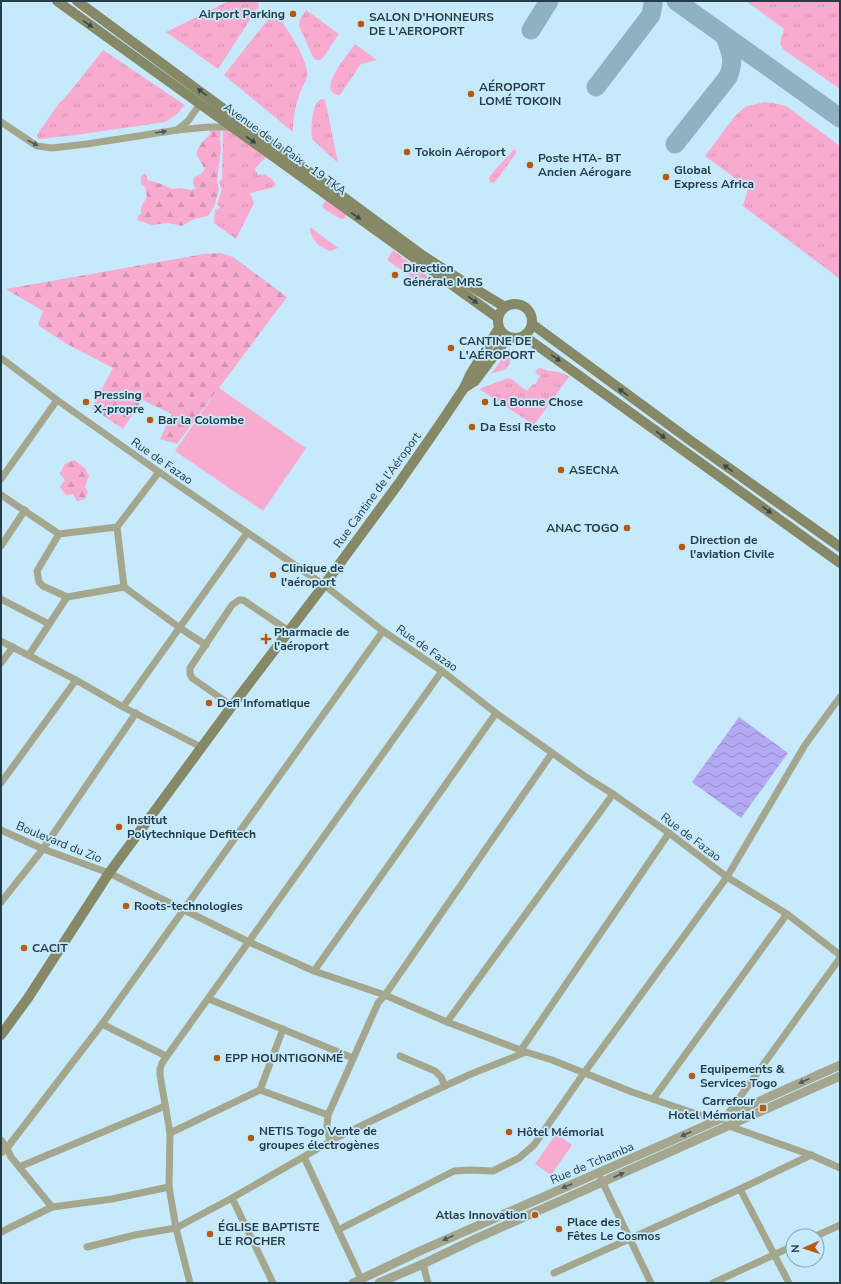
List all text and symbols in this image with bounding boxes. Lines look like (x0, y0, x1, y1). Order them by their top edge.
place label: Airport Parking (199, 6, 285, 22)
marker: Airport Parking (288, 9, 298, 19)
place label: SALON D'HONNEURS DE L'AEROPORT (369, 9, 494, 39)
marker: SALON D'HONNEURS DE L'AEROPORT (356, 19, 366, 29)
one-way arrow (83, 20, 94, 28)
place label: AÉROPORT LOMÉ TOKOIN (479, 79, 561, 109)
one-way arrow (197, 89, 207, 97)
marker: AÉROPORT LOMÉ TOKOIN (466, 89, 476, 99)
street label: Avenue de la Paix - 19 TKA (220, 99, 350, 199)
one-way arrow (155, 129, 167, 135)
one-way arrow (246, 136, 256, 144)
one-way arrow (28, 140, 39, 146)
place label: Tokoin Aéroport (415, 144, 506, 160)
marker: Tokoin Aéroport (402, 147, 412, 157)
place label: Poste HTA- BT Ancien Aérogare (538, 150, 632, 180)
marker: Poste HTA- BT Ancien Aérogare (525, 160, 535, 170)
place label: Global Express Africa (674, 162, 754, 192)
marker: Global Express Africa (661, 172, 671, 182)
one-way arrow (351, 212, 362, 220)
place label: Direction Générale MRS (403, 260, 483, 290)
marker: Direction Générale MRS (390, 270, 400, 280)
one-way arrow (468, 296, 479, 304)
place label: CANTINE DE L'AÉROPORT (459, 333, 536, 363)
marker: CANTINE DE L'AÉROPORT (446, 343, 456, 353)
one-way arrow (550, 354, 561, 362)
place label: Pressing X-propre (93, 387, 145, 417)
one-way arrow (618, 388, 628, 396)
place label: La Bonne Chose (493, 394, 583, 410)
marker: Pressing X-propre (81, 397, 91, 407)
marker: La Bonne Chose (480, 397, 490, 407)
place label: Bar la Colombe (158, 412, 244, 428)
marker: Bar la Colombe (145, 415, 155, 425)
place label: Da Essi Resto (480, 419, 556, 435)
marker: Da Essi Resto (467, 422, 477, 432)
street label: Rue Cantine de l'Aéroport (330, 428, 425, 551)
one-way arrow (655, 431, 666, 439)
street label: Rue de Fazao (128, 434, 196, 488)
place label: ASECNA (569, 462, 619, 478)
one-way arrow (723, 464, 734, 472)
marker: ASECNA (556, 465, 566, 475)
one-way arrow (761, 506, 772, 514)
place label: ANAC TOGO (546, 520, 619, 536)
marker: ANAC TOGO (622, 523, 632, 533)
place label: Direction de l'aviation Civile (690, 532, 775, 562)
marker: Direction de l'aviation Civile (677, 542, 687, 552)
place label: Clinique de l'aéroport (281, 560, 344, 590)
marker: Clinique de l'aéroport (268, 570, 278, 580)
street label: Rue de Fazao (393, 621, 461, 675)
place label: Pharmacie de l'aéroport (274, 624, 350, 654)
marker: Pharmacie de l'aéroport (261, 634, 271, 644)
place label: Defi Infomatique (217, 695, 311, 711)
marker: Defi Infomatique (204, 698, 214, 708)
street label: Rue de Fazao (657, 809, 725, 865)
place label: Institut Polytechnique Defitech (127, 812, 256, 842)
street label: Boulevard du Zio (14, 817, 105, 867)
marker: Institut Polytechnique Defitech (114, 822, 124, 832)
place label: Roots-technologies (134, 898, 243, 914)
marker: Roots-technologies (121, 901, 131, 911)
place label: CACIT (32, 940, 68, 956)
marker: CACIT (19, 943, 29, 953)
place label: EPP HOUNTIGONMÉ (225, 1050, 343, 1066)
marker: EPP HOUNTIGONMÉ (212, 1053, 222, 1063)
place label: Equipements & Services Togo (700, 1061, 785, 1091)
marker: Equipements & Services Togo (687, 1071, 697, 1081)
one-way arrow (799, 1078, 810, 1084)
place label: Carrefour Hotel Mémorial (668, 1093, 755, 1123)
marker: Carrefour Hotel Mémorial (758, 1103, 768, 1113)
place label: NETIS Togo Vente de groupes électrogènes (259, 1123, 379, 1153)
place label: Hôtel Mémorial (517, 1124, 604, 1140)
marker: Hôtel Mémorial (504, 1127, 514, 1137)
one-way arrow (680, 1131, 692, 1137)
marker: NETIS Togo Vente de groupes électrogènes (246, 1133, 256, 1143)
street label: Rue de Tchamba (548, 1138, 636, 1188)
one-way arrow (613, 1172, 624, 1178)
one-way arrow (561, 1183, 573, 1190)
place label: Atlas Innovation (436, 1207, 527, 1223)
marker: Atlas Innovation (530, 1210, 540, 1220)
place label: Place des Fêtes Le Cosmos (567, 1214, 661, 1244)
place label: ÉGLISE BAPTISTE LE ROCHER (218, 1219, 320, 1249)
marker: Place des Fêtes Le Cosmos (554, 1224, 564, 1234)
north arrow (785, 1228, 825, 1268)
marker: ÉGLISE BAPTISTE LE ROCHER (205, 1229, 215, 1239)
one-way arrow (442, 1235, 453, 1241)
text: N (788, 1244, 803, 1253)

